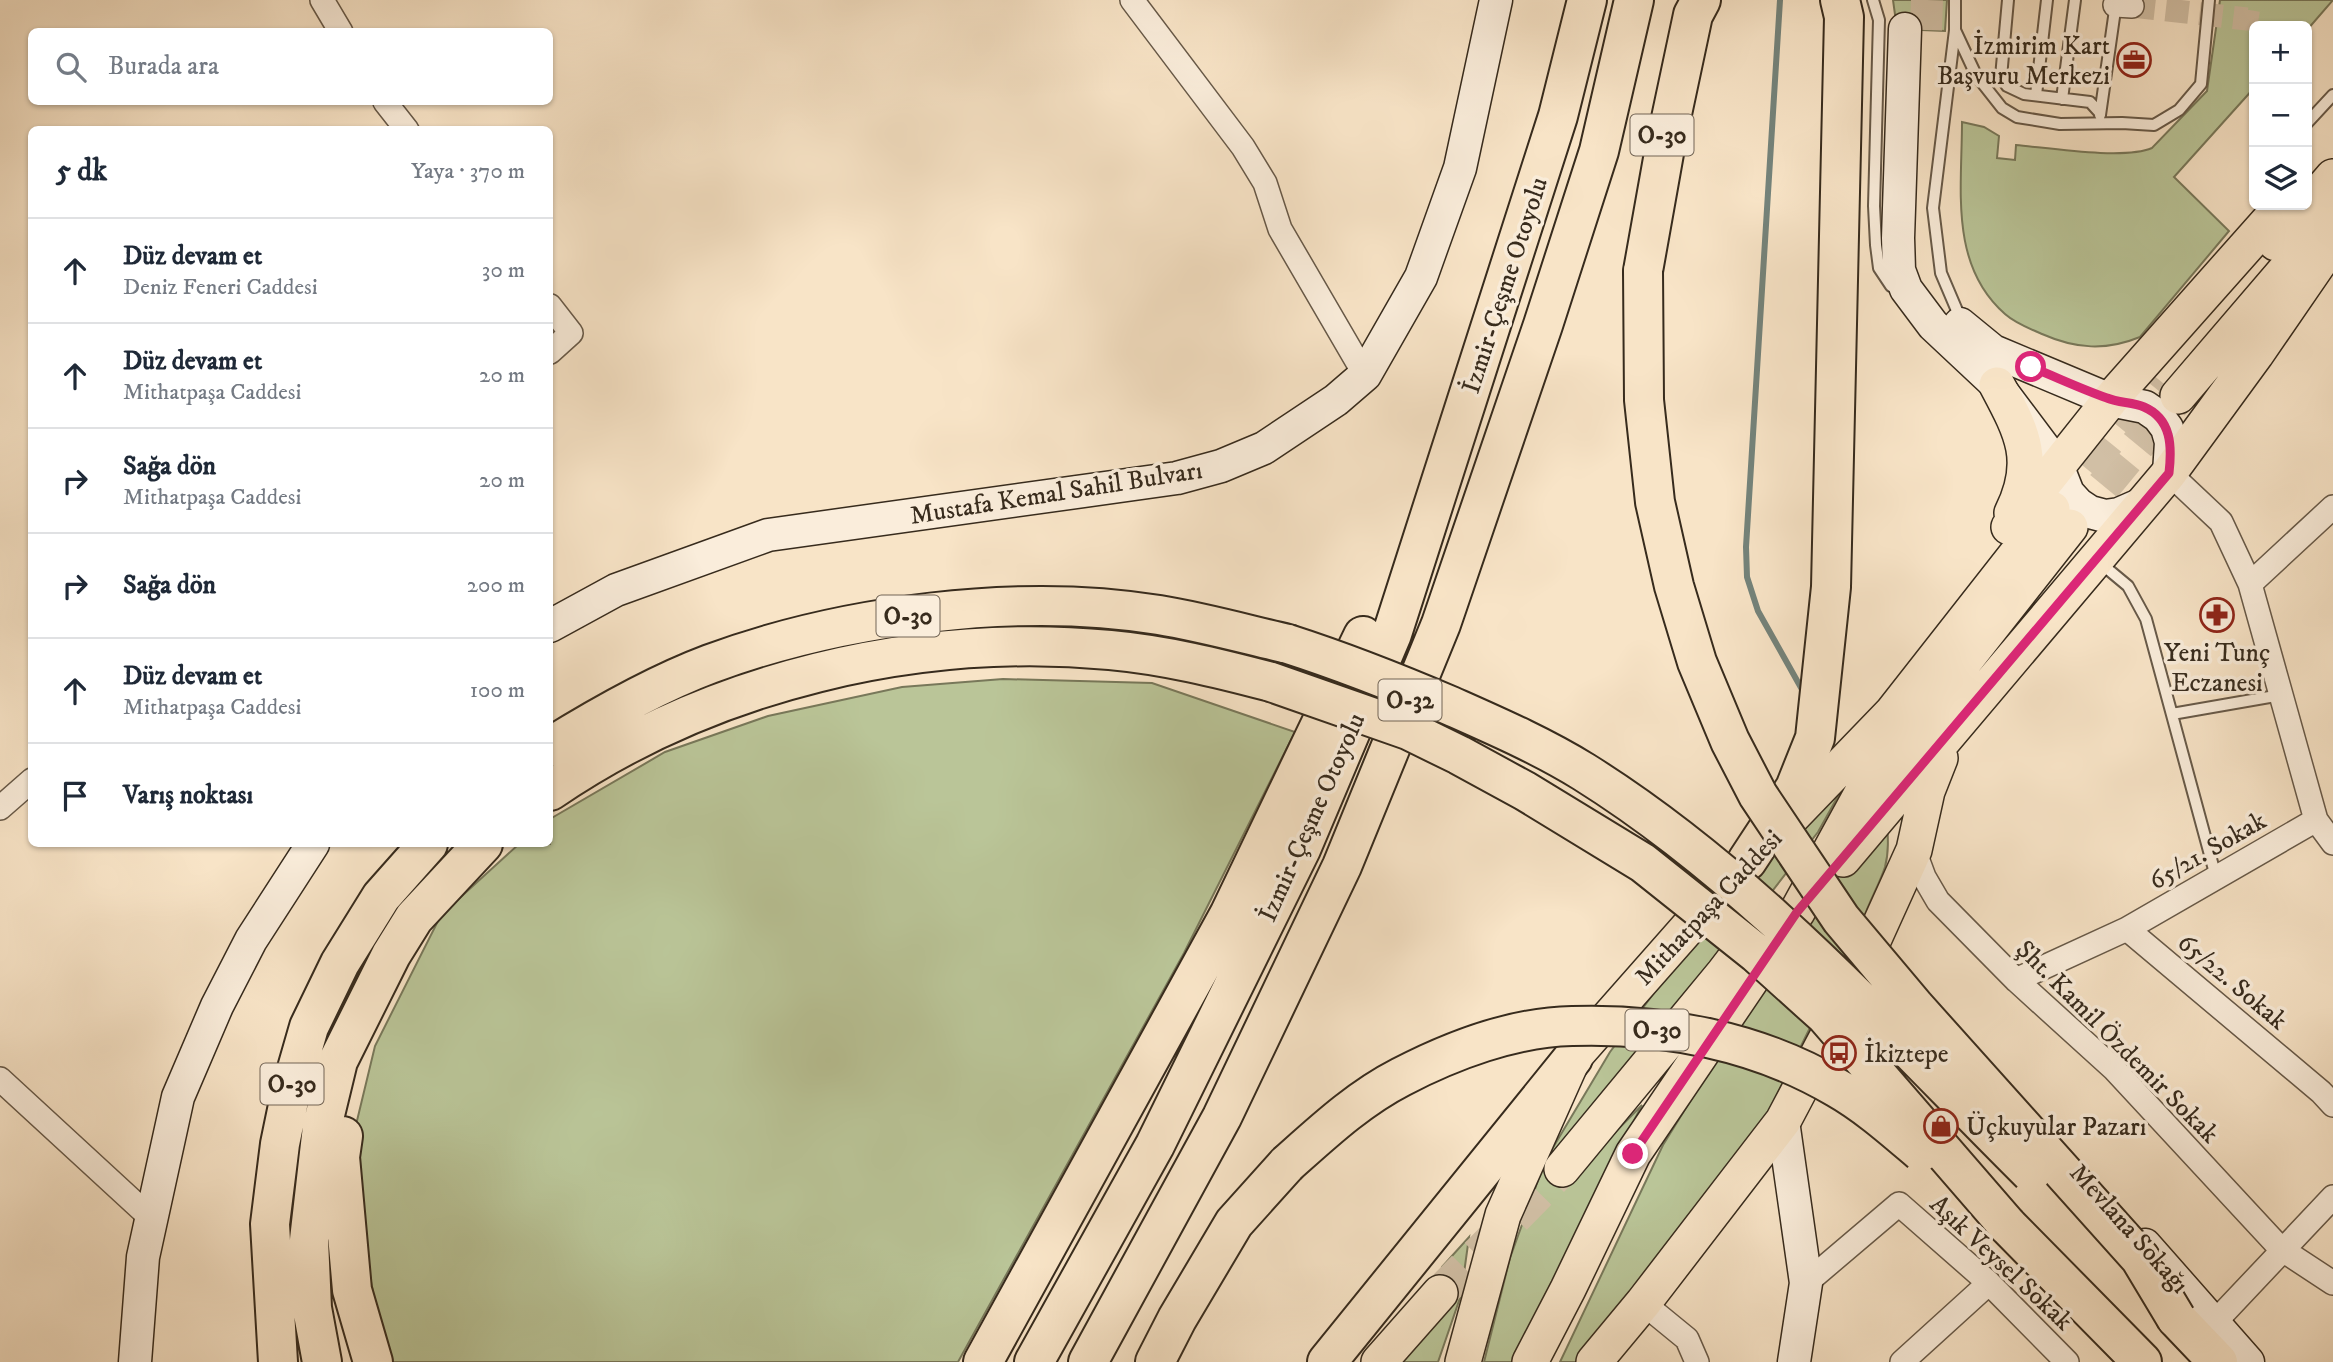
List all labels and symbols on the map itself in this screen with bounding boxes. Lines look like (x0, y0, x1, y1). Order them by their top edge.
place label: İzmirim Kart Başvuru Merkezi (1937, 29, 2110, 93)
office icon: İzmirim Kart Başvuru Merkezi (2115, 41, 2153, 79)
road number: O-30 (1630, 114, 1694, 155)
street label: İzmir-Çeşme Otoyolu (1454, 173, 1556, 398)
route start (2015, 351, 2046, 382)
street label: Mustafa Kemal Sahil Bulvarı (908, 454, 1205, 533)
road number: O-30 (876, 596, 940, 636)
pharmacy icon: Yeni Tunç Eczanesi (2198, 596, 2236, 634)
place label: Yeni Tunç Eczanesi (2164, 637, 2270, 700)
road number: O-32 (1378, 680, 1442, 720)
street label: İzmir-Çeşme Otoyolu (1251, 708, 1373, 927)
street label: 65/21. Sokak (2143, 804, 2272, 898)
street label: Mithatpaşa Caddesi (1628, 823, 1790, 993)
street label: 65/22. Sokak (2170, 927, 2294, 1038)
street label: Şht. Kamil Özdemir Sokak (2008, 934, 2226, 1151)
road number: O-30 (1626, 1010, 1688, 1050)
bus stop icon: İkiztepe (1820, 1034, 1858, 1072)
place label: İkiztepe (1864, 1037, 1949, 1071)
road number: O-30 (260, 1064, 324, 1104)
shop icon: Üçkuyular Pazarı (1922, 1107, 1960, 1145)
place label: Üçkuyular Pazarı (1966, 1111, 2146, 1144)
route end (1617, 1138, 1648, 1169)
street label: Mevlana Sokağı (2062, 1157, 2196, 1301)
street label: Aşık Veysel Sokak (1922, 1188, 2080, 1338)

